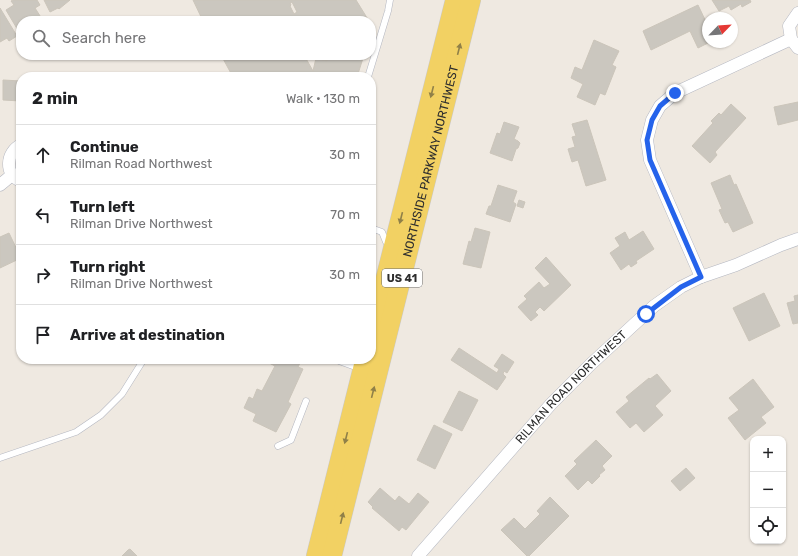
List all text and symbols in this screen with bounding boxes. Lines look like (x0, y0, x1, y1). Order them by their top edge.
north arrow (702, 12, 738, 48)
search box (16, 16, 376, 60)
icon: search (30, 27, 52, 49)
text: Search here (62, 29, 146, 47)
one-way arrow (456, 42, 462, 54)
street label: NORTHSIDE PARKWAY NORTHWEST (400, 64, 461, 259)
route end (666, 84, 684, 102)
one-way arrow (429, 86, 435, 98)
text: 2 min (32, 88, 78, 108)
text: Walk · 130 m (286, 91, 360, 106)
text: Continue (70, 138, 139, 156)
icon: ahead (32, 144, 54, 166)
text: 30 m (329, 147, 360, 162)
text: Rilman Road Northwest (70, 156, 212, 171)
text: Turn left (70, 198, 135, 216)
icon: left (32, 204, 54, 226)
text: 70 m (330, 207, 360, 222)
one-way arrow (397, 212, 403, 224)
text: Rilman Drive Northwest (70, 216, 213, 231)
text: Turn right (70, 258, 145, 276)
icon: right (32, 264, 54, 286)
text: 30 m (329, 267, 360, 282)
road number: US 41 (382, 269, 422, 287)
text: Rilman Drive Northwest (70, 276, 213, 291)
route start (637, 305, 655, 323)
icon: arrive (32, 324, 54, 346)
text: Arrive at destination (70, 326, 225, 344)
street label: RILMAN ROAD NORTHWEST (513, 328, 630, 447)
one-way arrow (370, 386, 376, 398)
one-way arrow (342, 431, 348, 444)
map controls (750, 436, 786, 544)
button: + (750, 436, 786, 472)
button: − (750, 472, 786, 508)
button: locate (750, 508, 786, 544)
one-way arrow (339, 512, 345, 524)

